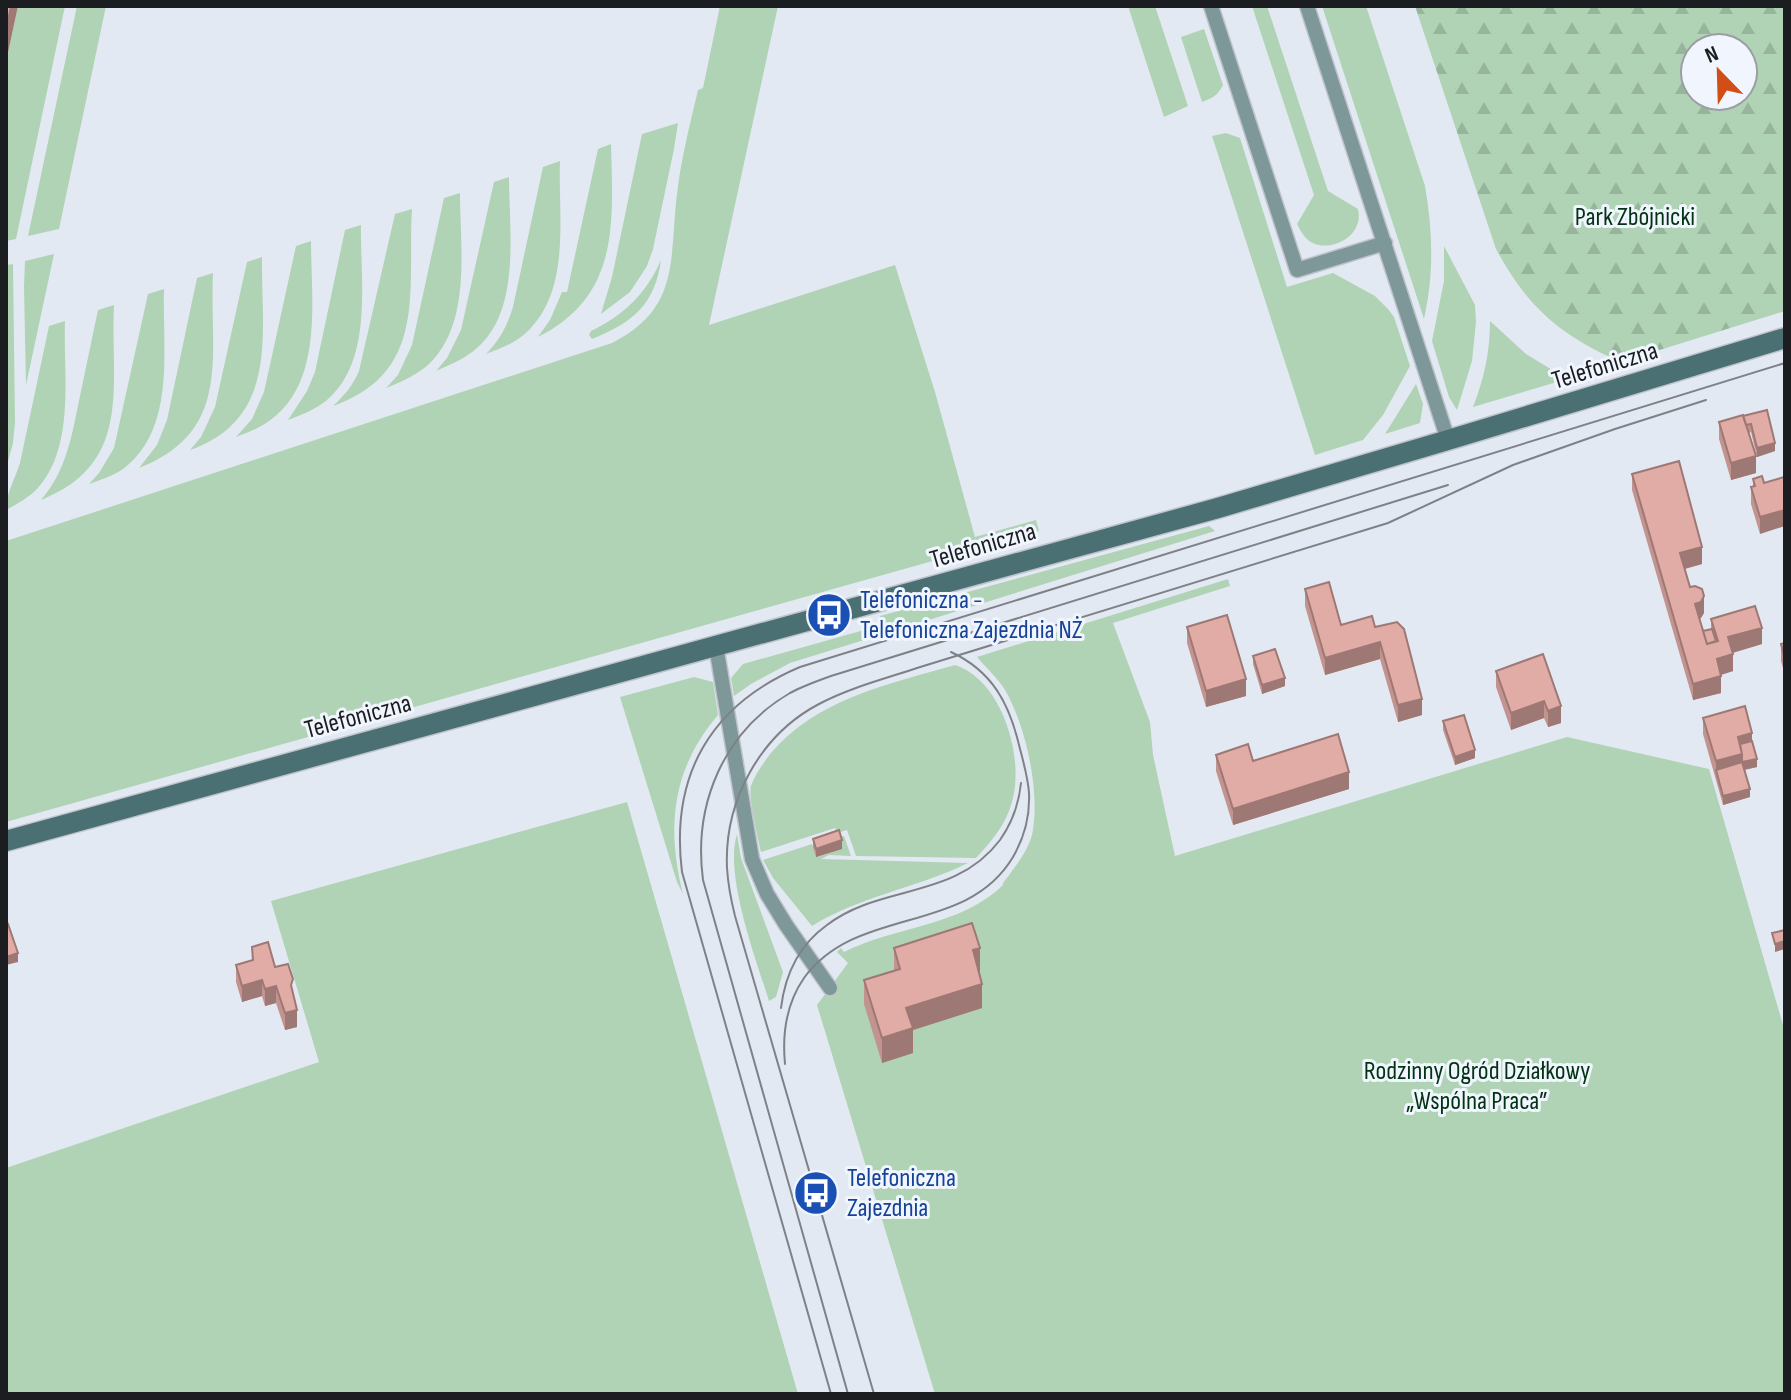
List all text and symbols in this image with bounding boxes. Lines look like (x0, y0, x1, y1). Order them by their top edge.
north arrow (1679, 32, 1759, 112)
text: N (1701, 40, 1722, 70)
park label: Park Zbójnicki (1575, 202, 1695, 233)
street label: Telefoniczna (1548, 335, 1662, 397)
street label: Telefoniczna (926, 516, 1040, 576)
place label: Telefoniczna - Telefoniczna Zajezdnia NŻ (860, 585, 1083, 646)
bus stop icon: Telefoniczna - Telefoniczna Zajezdnia NŻ (805, 591, 853, 639)
street label: Telefoniczna (301, 688, 415, 746)
park label: Rodzinny Ogród Działkowy „Wspólna Praca” (1364, 1056, 1590, 1117)
place label: Telefoniczna Zajezdnia (847, 1163, 956, 1224)
bus stop icon: Telefoniczna Zajezdnia (792, 1169, 840, 1217)

